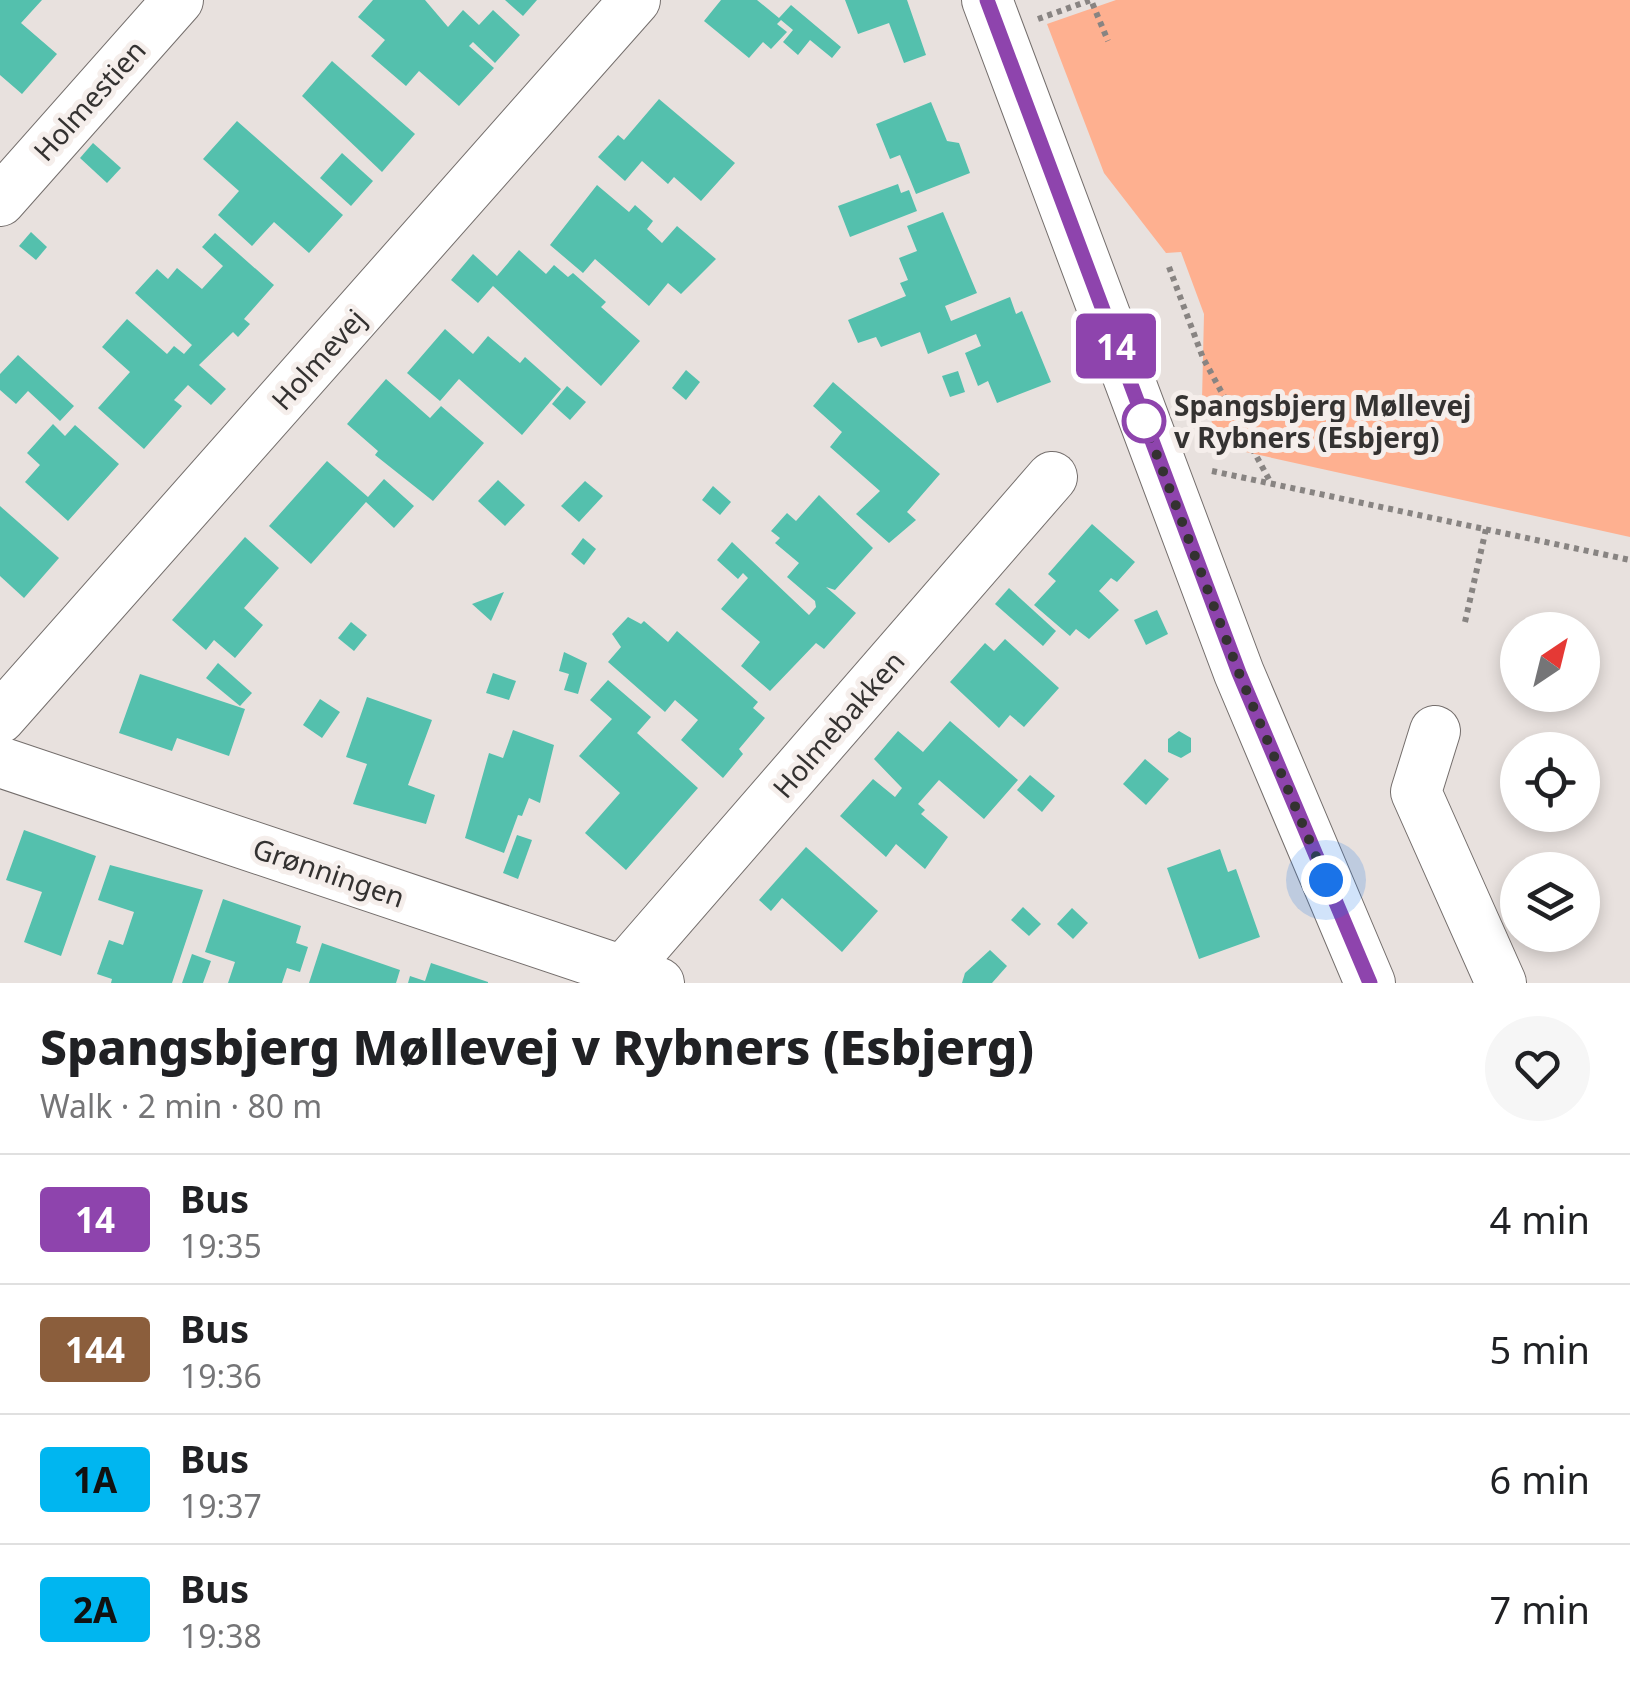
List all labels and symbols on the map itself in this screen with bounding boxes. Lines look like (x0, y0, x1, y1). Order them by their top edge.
street label: Holmestien (24, 31, 154, 169)
street label: Holmevej (263, 300, 373, 418)
line badge: 14 (1071, 314, 1161, 378)
place label: Spangsbjerg Møllevej v Rybners (Esbjerg) (1174, 386, 1471, 456)
marker: Spangsbjerg Møllevej v Rybners (Esbjerg) (1123, 400, 1165, 442)
north arrow (1500, 612, 1600, 712)
street label: Holmebakken (764, 643, 912, 805)
street label: Grønningen (248, 828, 410, 916)
your location (1301, 855, 1351, 905)

